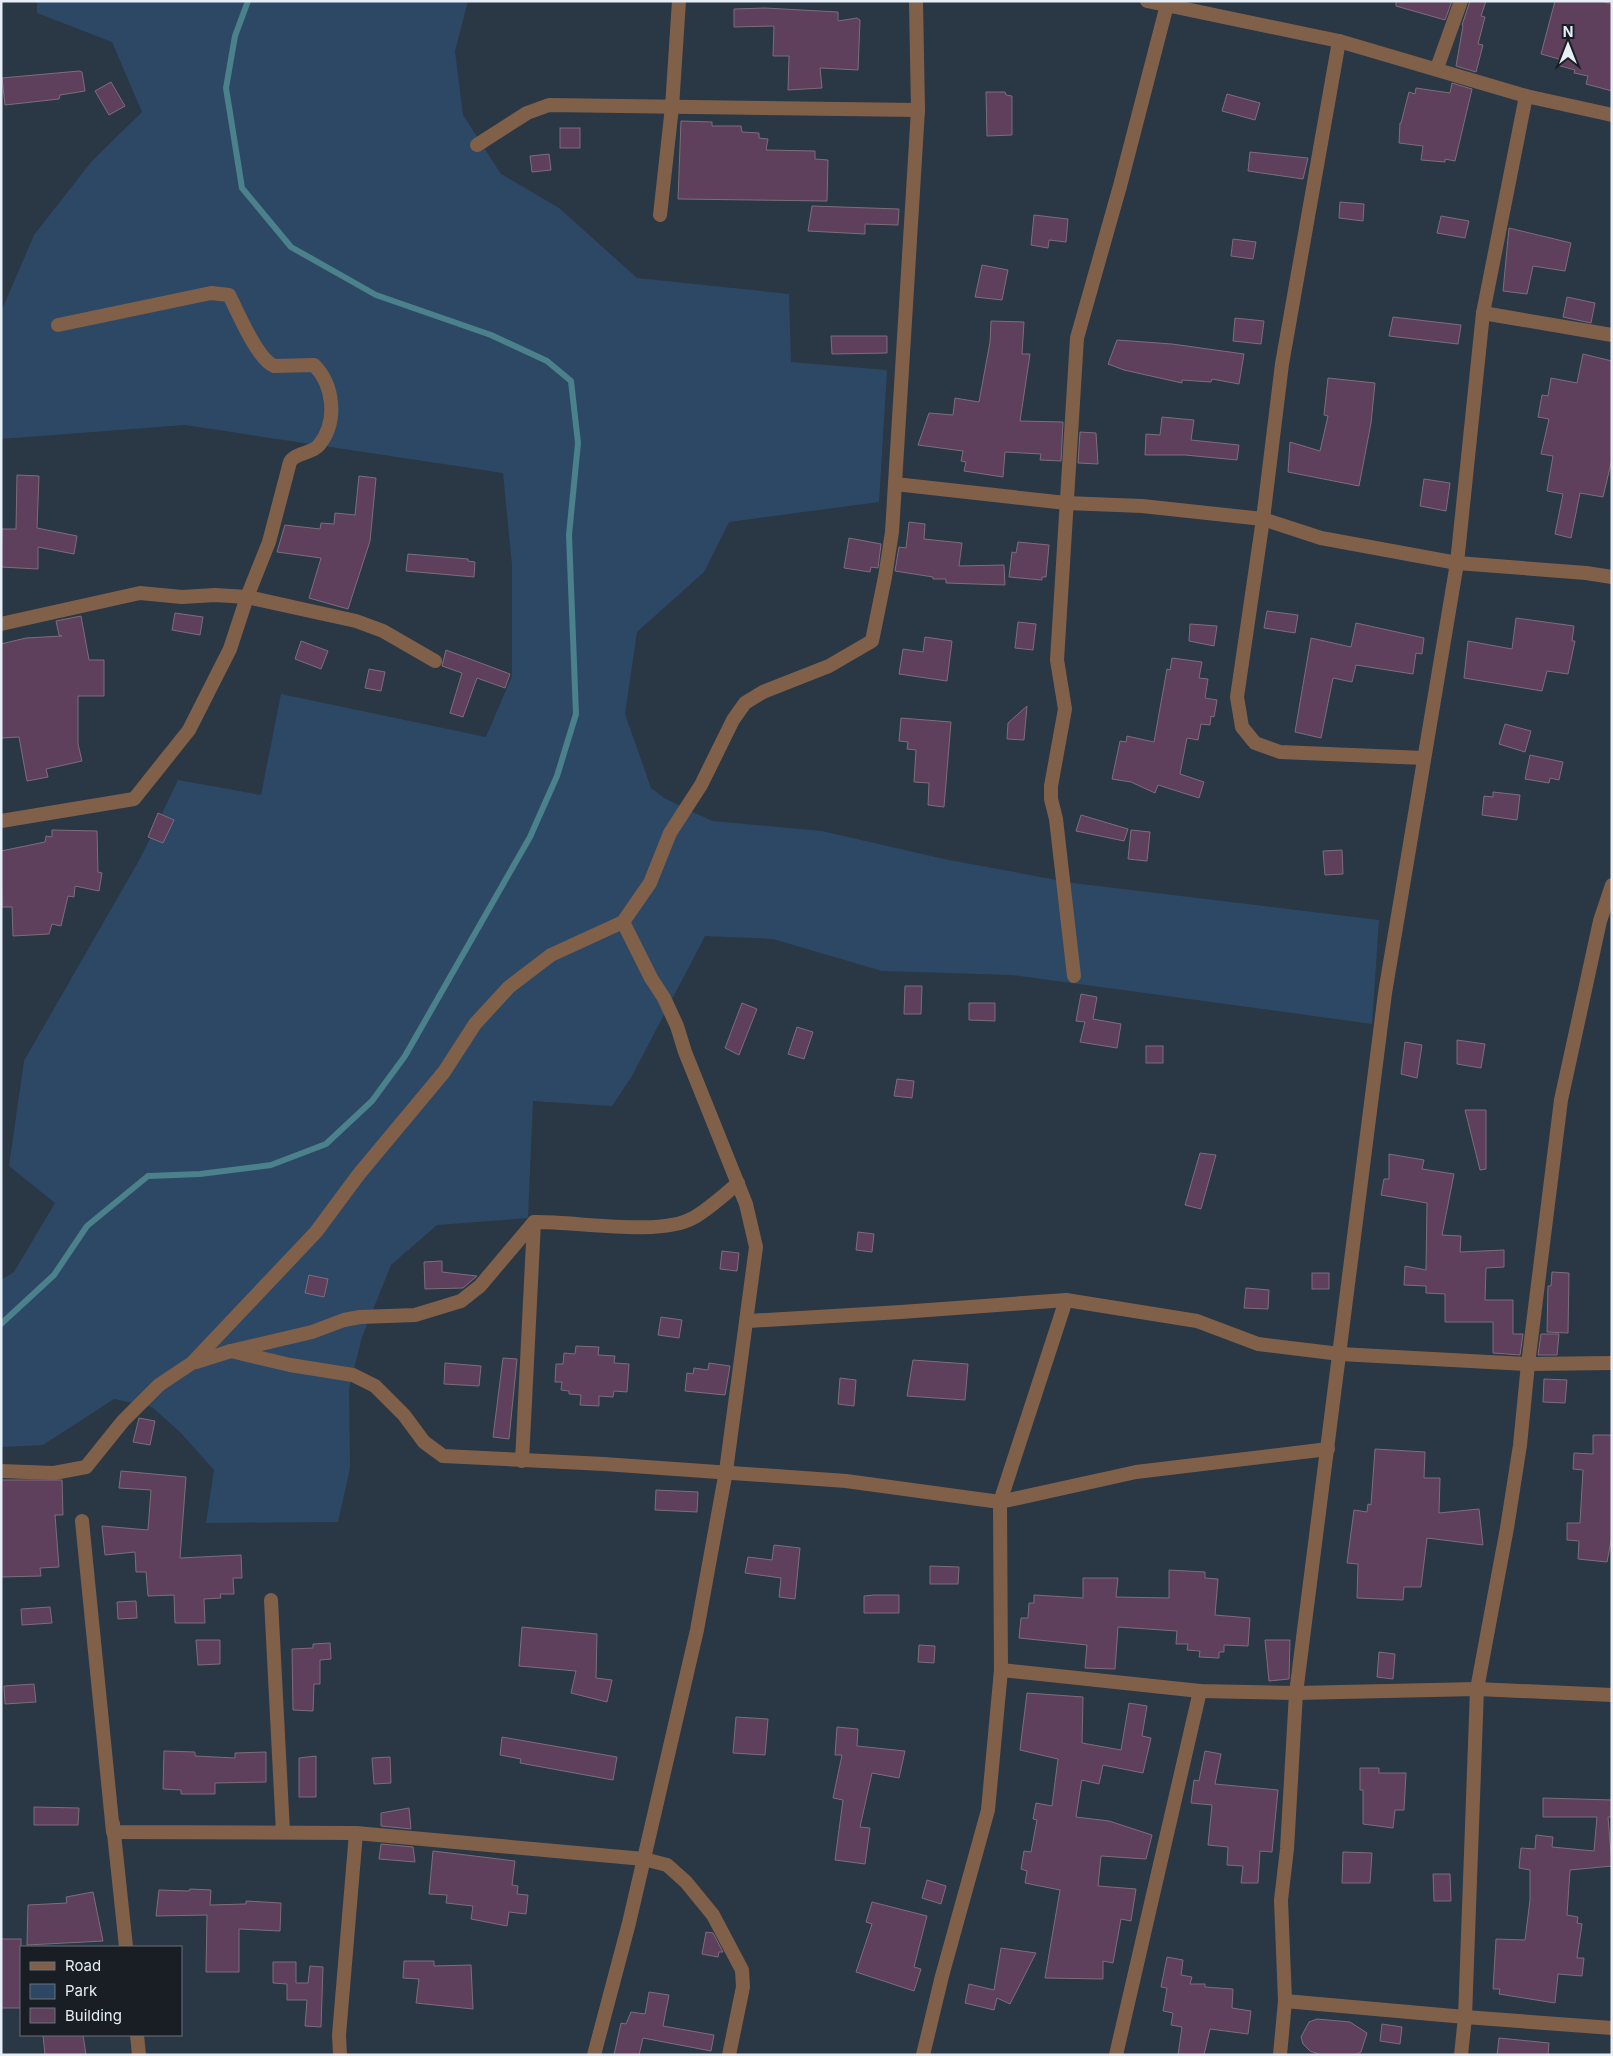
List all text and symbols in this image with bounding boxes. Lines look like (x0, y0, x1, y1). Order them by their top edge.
north arrow (1543, 20, 1593, 70)
text: N (1563, 23, 1573, 40)
legend (20, 1946, 182, 2036)
text: Road (65, 1956, 101, 1975)
text: Park (65, 1981, 98, 2000)
text: Building (65, 2006, 122, 2025)

